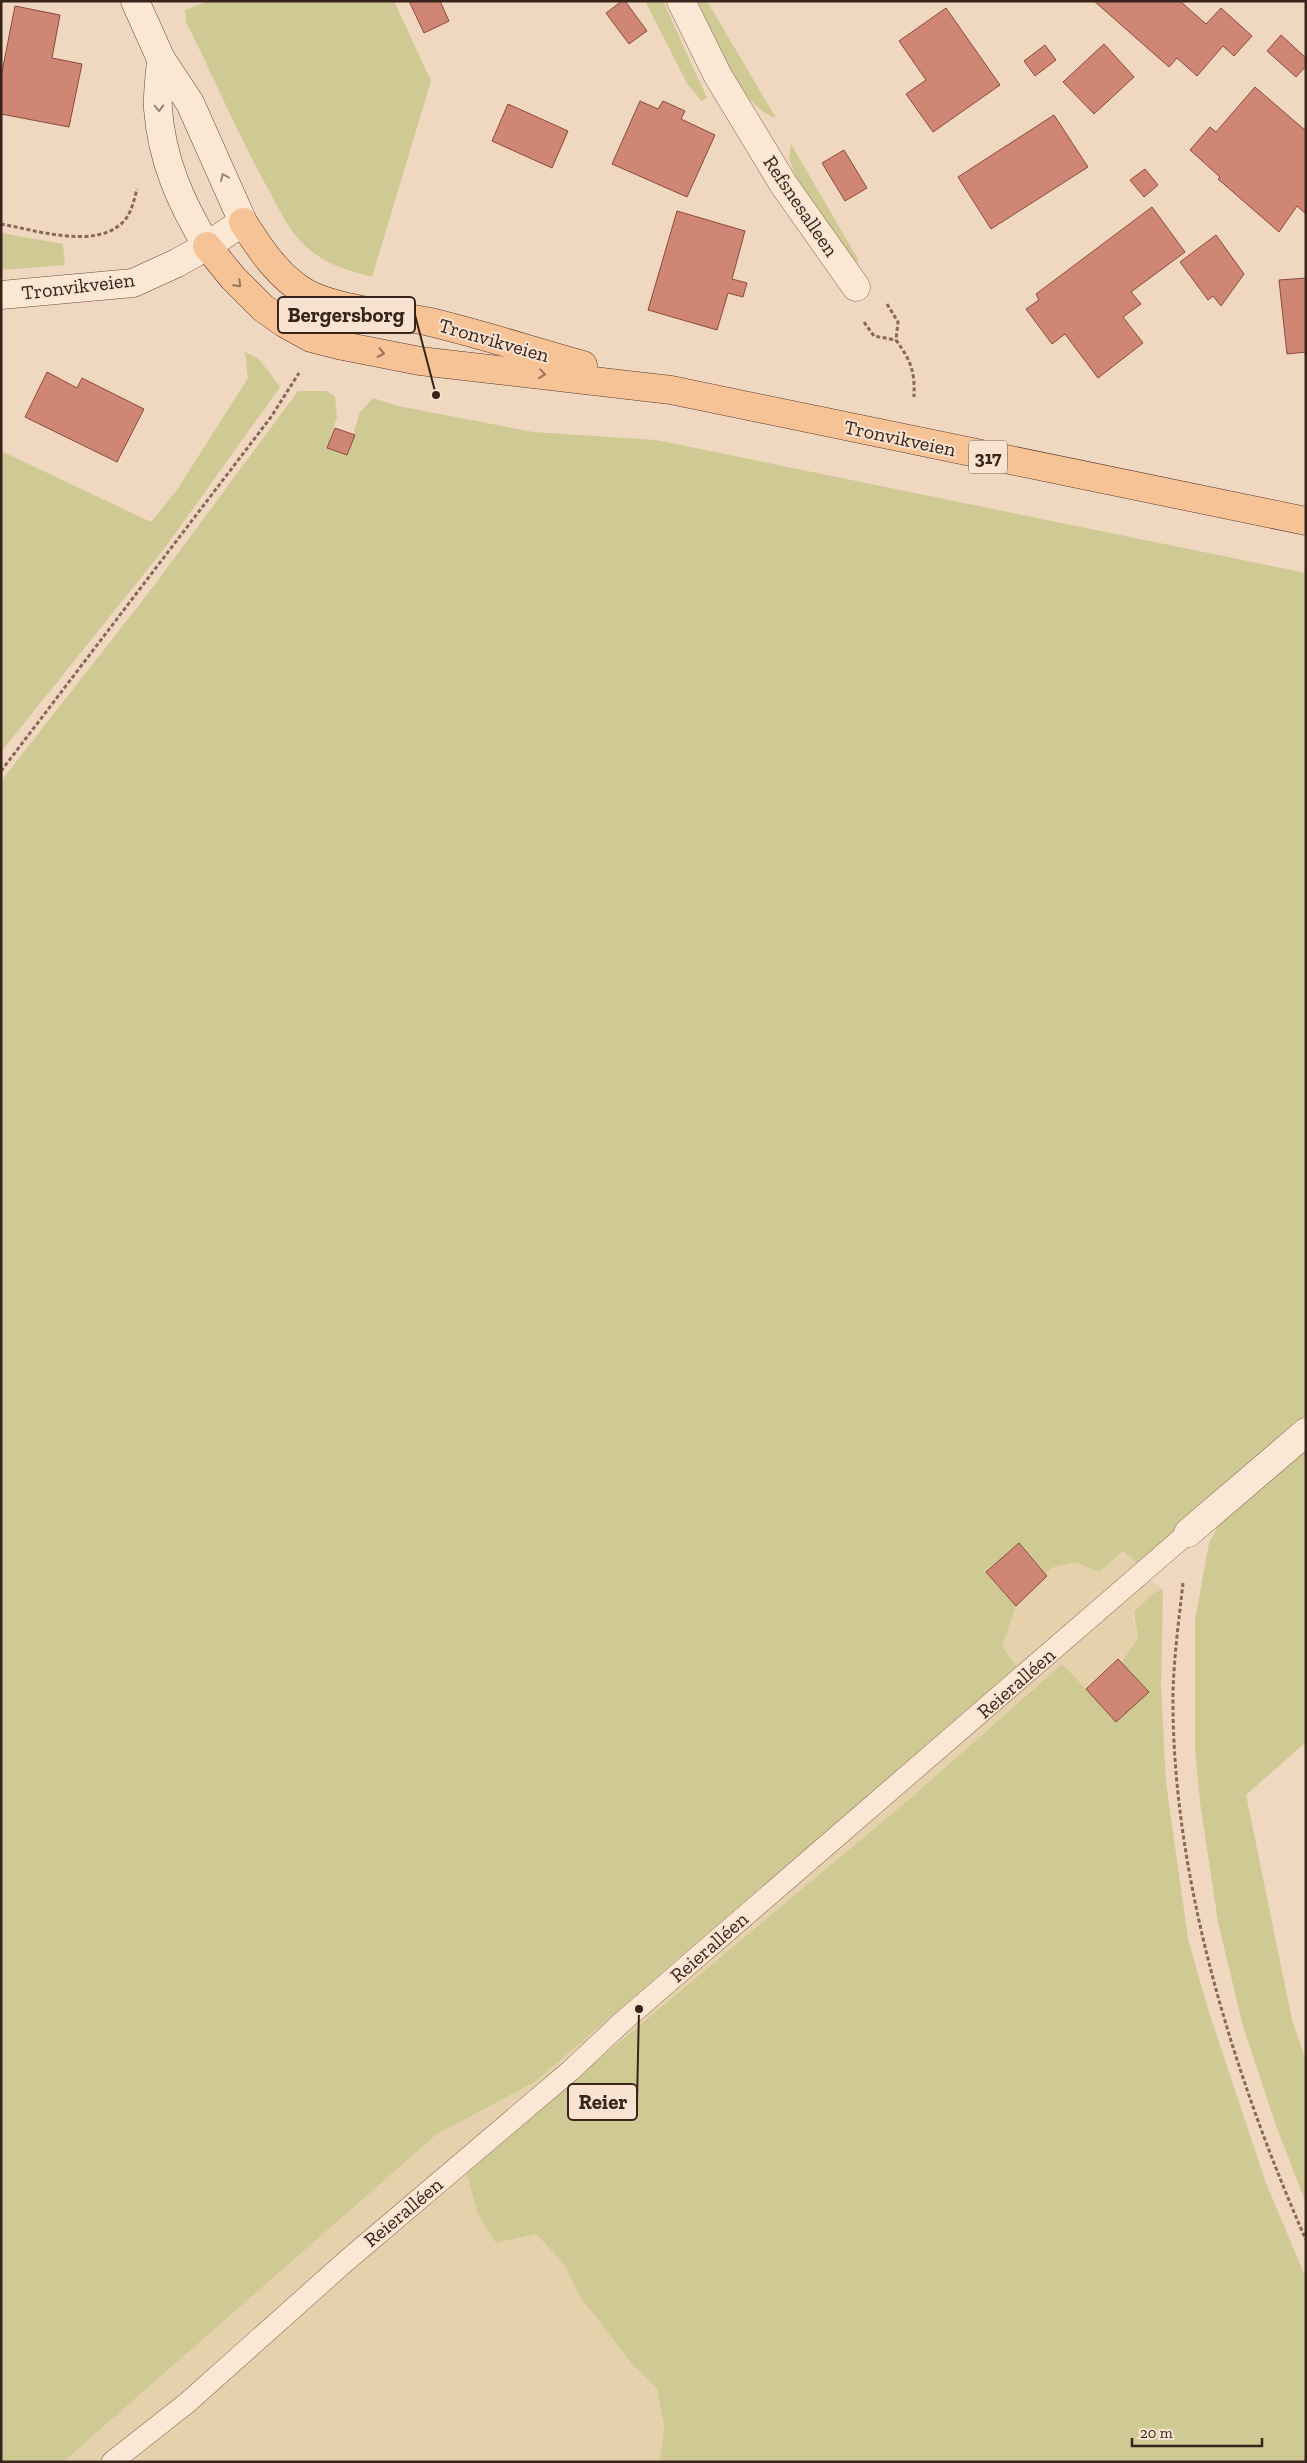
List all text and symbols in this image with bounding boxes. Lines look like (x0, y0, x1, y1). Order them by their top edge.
one-way arrow (154, 104, 165, 112)
street label: Refsnesalleen (758, 151, 844, 262)
one-way arrow (220, 173, 230, 182)
street label: Tronvikveien (20, 267, 136, 305)
one-way arrow (233, 278, 242, 287)
callout: Bergersborg (278, 297, 415, 333)
text: Bergersborg (287, 302, 405, 327)
street label: Tronvikveien (436, 313, 552, 367)
one-way arrow (376, 347, 385, 357)
one-way arrow (538, 368, 546, 379)
street label: Tronvikveien (842, 414, 959, 462)
road number: 317 (969, 441, 1007, 474)
street label: Reieralléen (972, 1642, 1060, 1723)
street label: Reieralléen (665, 1906, 753, 1987)
callout: Reier (568, 2084, 637, 2120)
text: Reier (578, 2089, 628, 2114)
street label: Reieralléen (359, 2172, 448, 2252)
scale bar (1132, 2416, 1262, 2448)
text: 20 m (1140, 2424, 1173, 2442)

